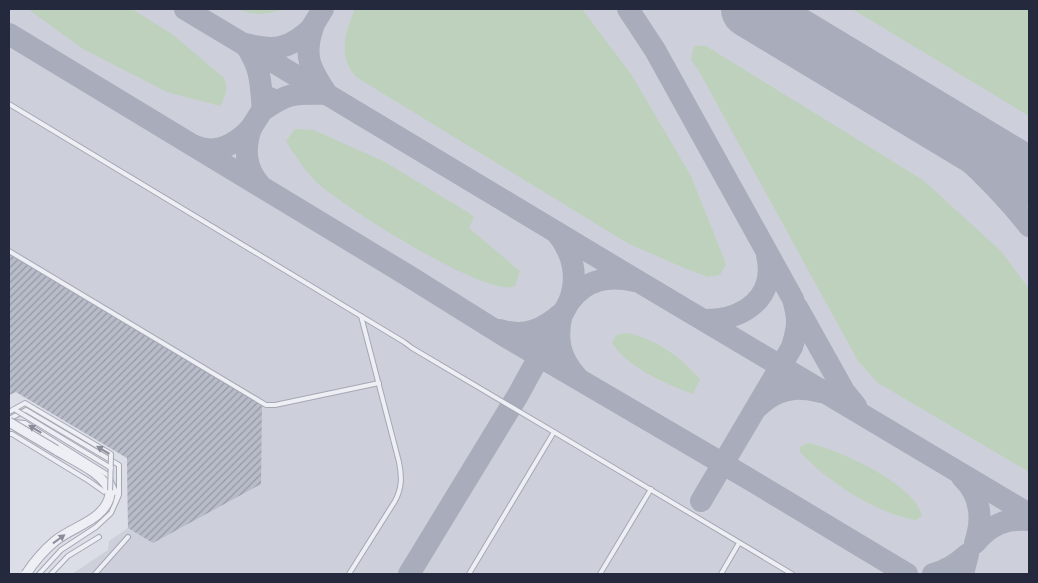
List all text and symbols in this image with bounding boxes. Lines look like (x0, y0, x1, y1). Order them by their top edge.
one-way arrow (28, 424, 41, 434)
one-way arrow (97, 445, 110, 454)
one-way arrow (52, 533, 65, 544)

